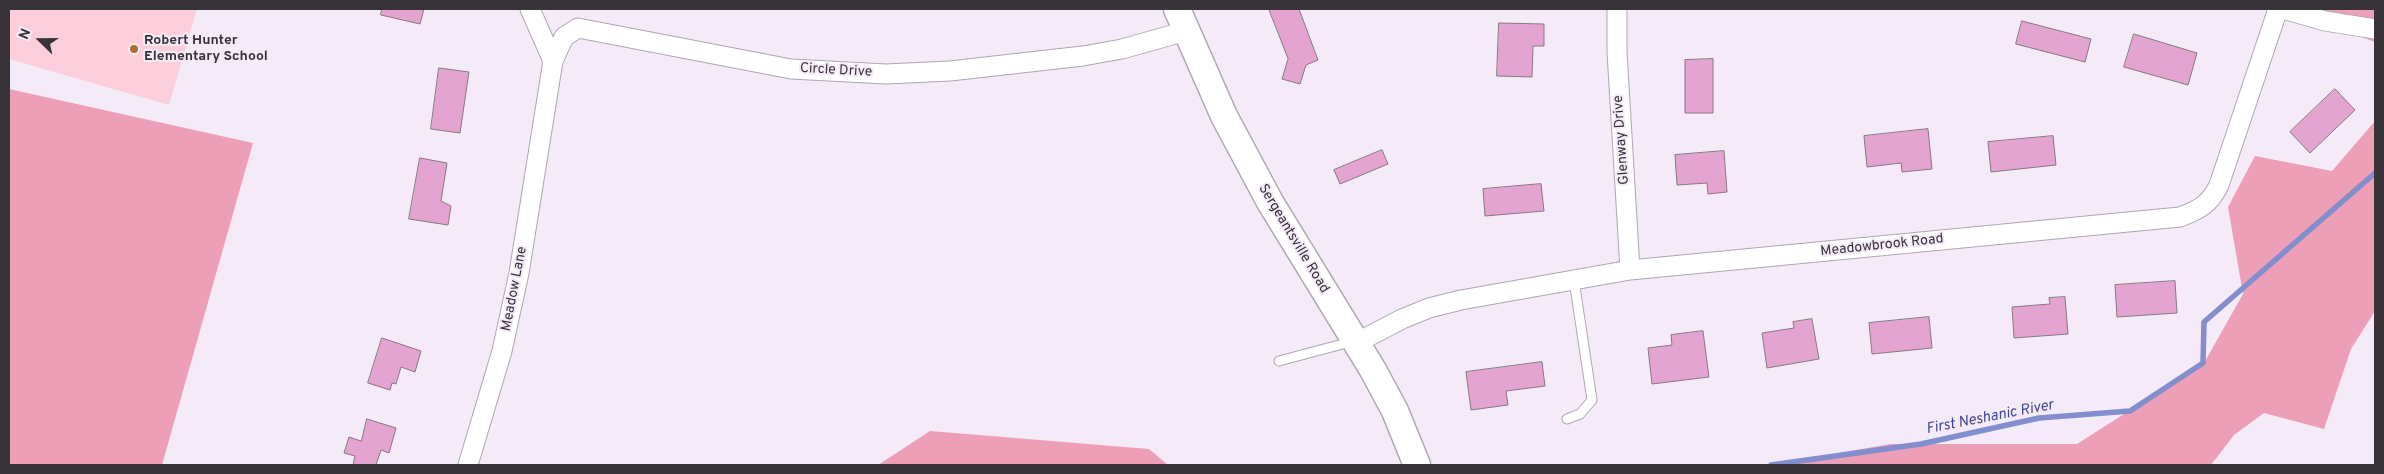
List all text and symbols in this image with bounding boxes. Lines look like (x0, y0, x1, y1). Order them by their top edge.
north arrow (15, 15, 65, 65)
text: N (16, 26, 35, 42)
place label: Robert Hunter Elementary School (144, 33, 268, 65)
marker: Robert Hunter Elementary School (128, 43, 140, 55)
street label: Circle Drive (799, 61, 873, 81)
street label: Glenway Drive (1610, 95, 1634, 185)
street label: Sergeantsville Road (1254, 181, 1332, 297)
street label: Meadowbrook Road (1820, 231, 1944, 261)
street label: Meadow Lane (499, 245, 531, 333)
water label: First Neshanic River (1925, 397, 2055, 439)

